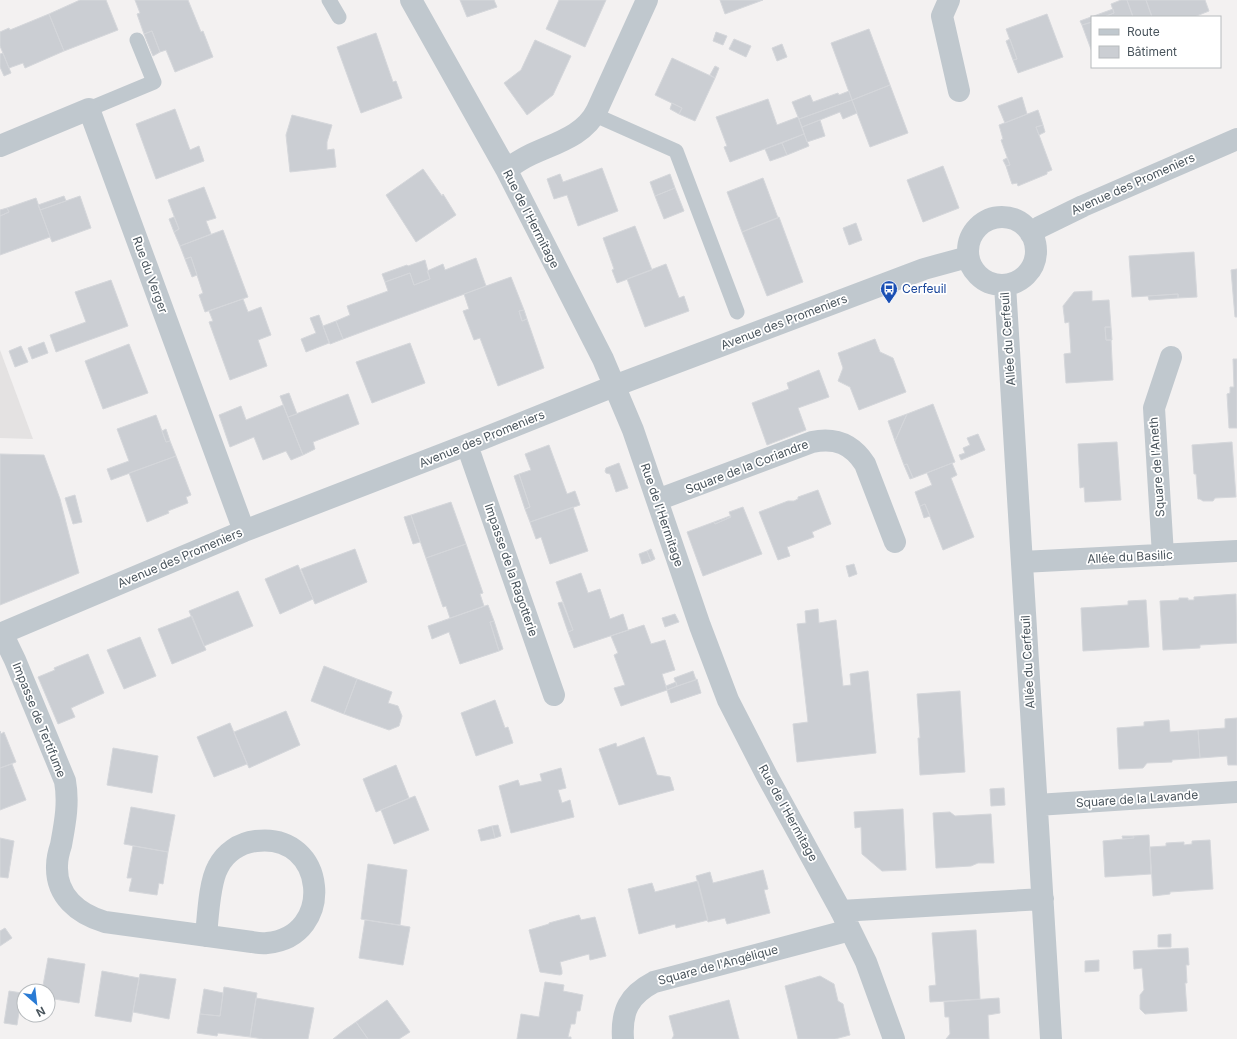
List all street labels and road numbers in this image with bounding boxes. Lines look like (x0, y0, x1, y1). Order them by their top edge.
street label: Avenue des Promeniers (1068, 149, 1197, 218)
street label: Rue de l'Hermitage (500, 167, 563, 271)
street label: Rue du Verger (130, 234, 172, 316)
street label: Avenue des Promeniers (719, 291, 849, 353)
street label: Allée du Cerfeuil (997, 292, 1018, 386)
street label: Avenue des Promeniers (417, 406, 547, 471)
street label: Square de l'Aneth (1146, 417, 1167, 518)
street label: Square de la Coriandre (683, 436, 810, 497)
street label: Rue de l'Hermitage (638, 461, 687, 569)
street label: Impasse de la Ragotterie (482, 501, 541, 638)
street label: Avenue des Promeniers (115, 524, 244, 591)
street label: Allée du Basilic (1087, 547, 1173, 566)
street label: Allée du Cerfeuil (1018, 615, 1037, 709)
street label: Impasse de Tertifume (9, 660, 69, 780)
street label: Rue de l'Hermitage (756, 762, 821, 864)
street label: Square de la Lavande (1075, 787, 1199, 810)
street label: Square de l'Angélique (656, 941, 780, 988)

